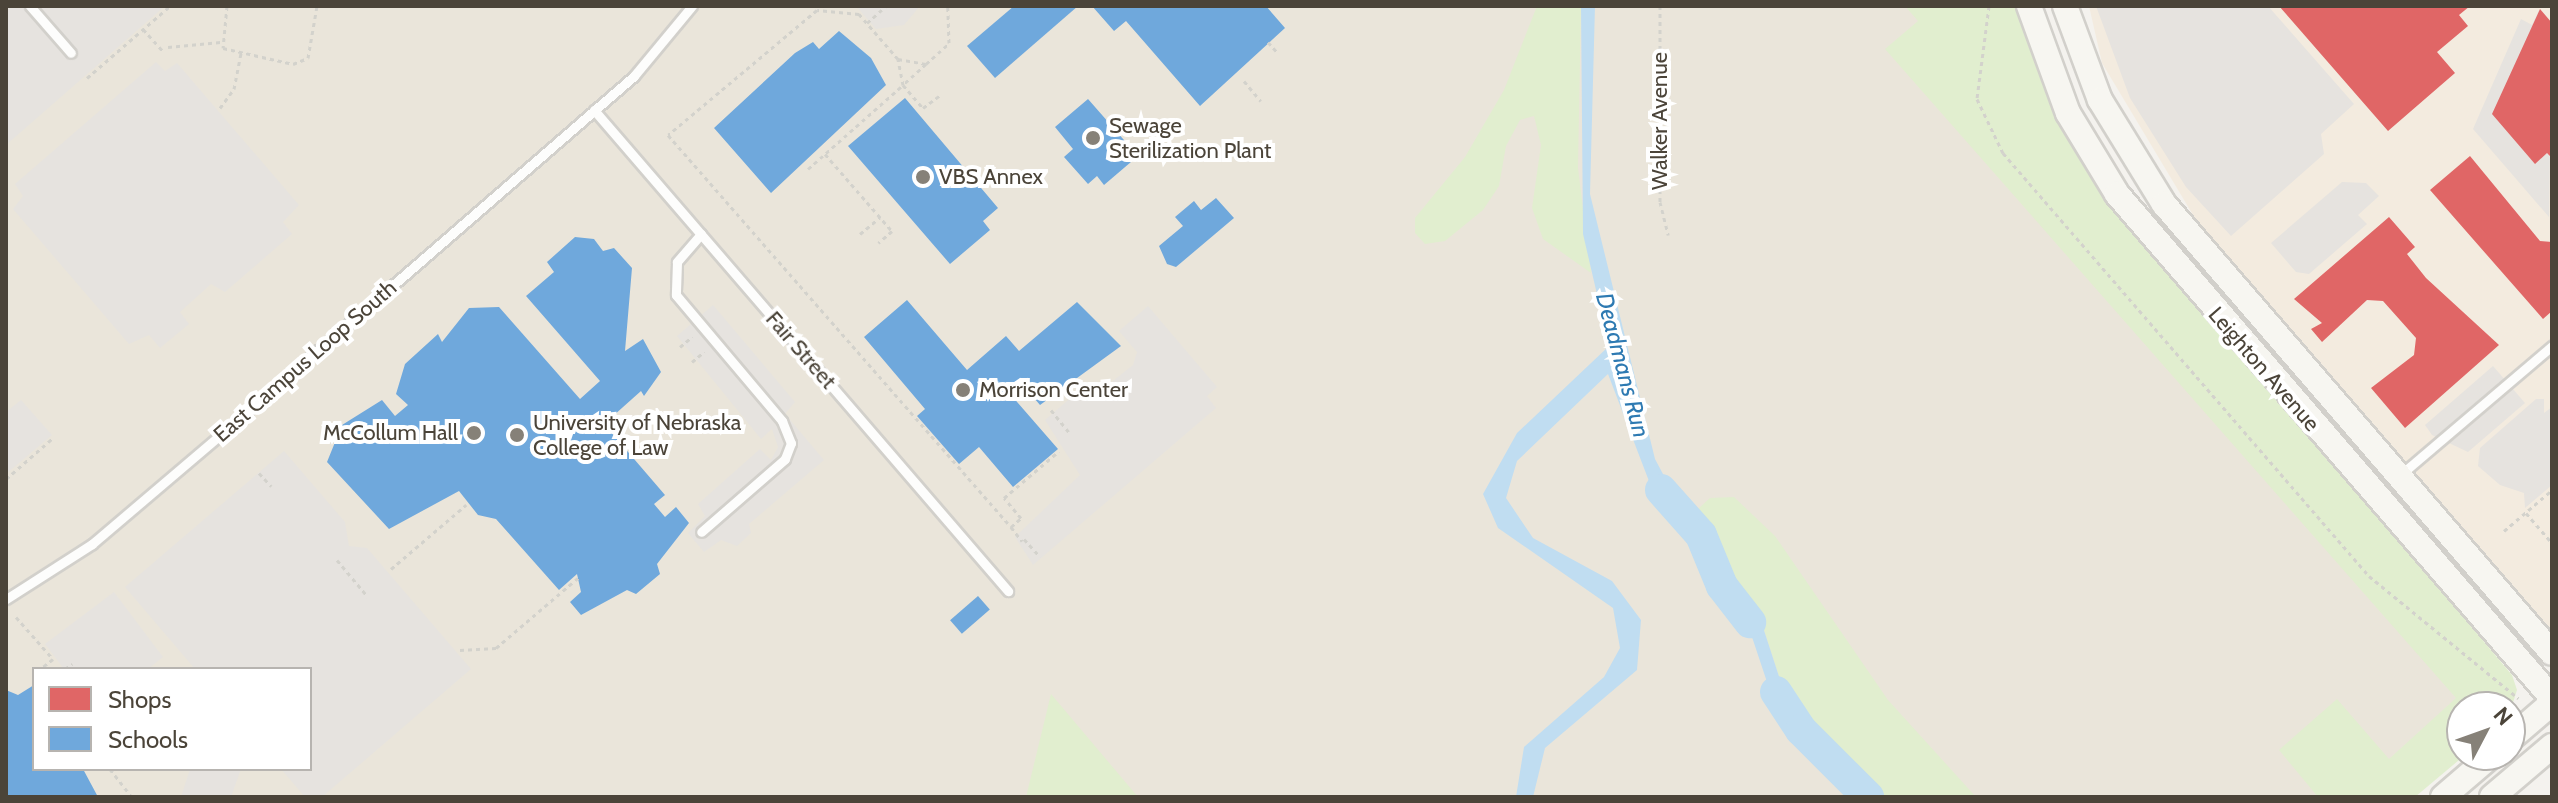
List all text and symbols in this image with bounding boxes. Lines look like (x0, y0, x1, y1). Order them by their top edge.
street label: Walker Avenue (1647, 52, 1673, 190)
place label: Sewage Sterilization Plant (1109, 112, 1271, 164)
marker: Sewage Sterilization Plant (1084, 129, 1102, 147)
place label: VBS Annex (939, 164, 1043, 190)
marker: VBS Annex (914, 168, 932, 186)
street label: East Campus Loop South (208, 274, 402, 448)
water label: Deadmans Run (1590, 289, 1656, 441)
street label: Leighton Avenue (2203, 302, 2325, 436)
street label: Fair Street (760, 306, 842, 394)
place label: Morrison Center (979, 377, 1128, 403)
marker: Morrison Center (954, 381, 972, 399)
place label: University of Nebraska College of Law (533, 409, 741, 460)
place label: McCollum Hall (323, 420, 458, 446)
marker: McCollum Hall (465, 424, 483, 442)
marker: University of Nebraska College of Law (508, 426, 526, 444)
legend (32, 667, 312, 771)
text: Shops (108, 685, 171, 714)
north arrow (2446, 691, 2526, 771)
text: N (2488, 702, 2518, 731)
text: Schools (108, 725, 188, 754)

